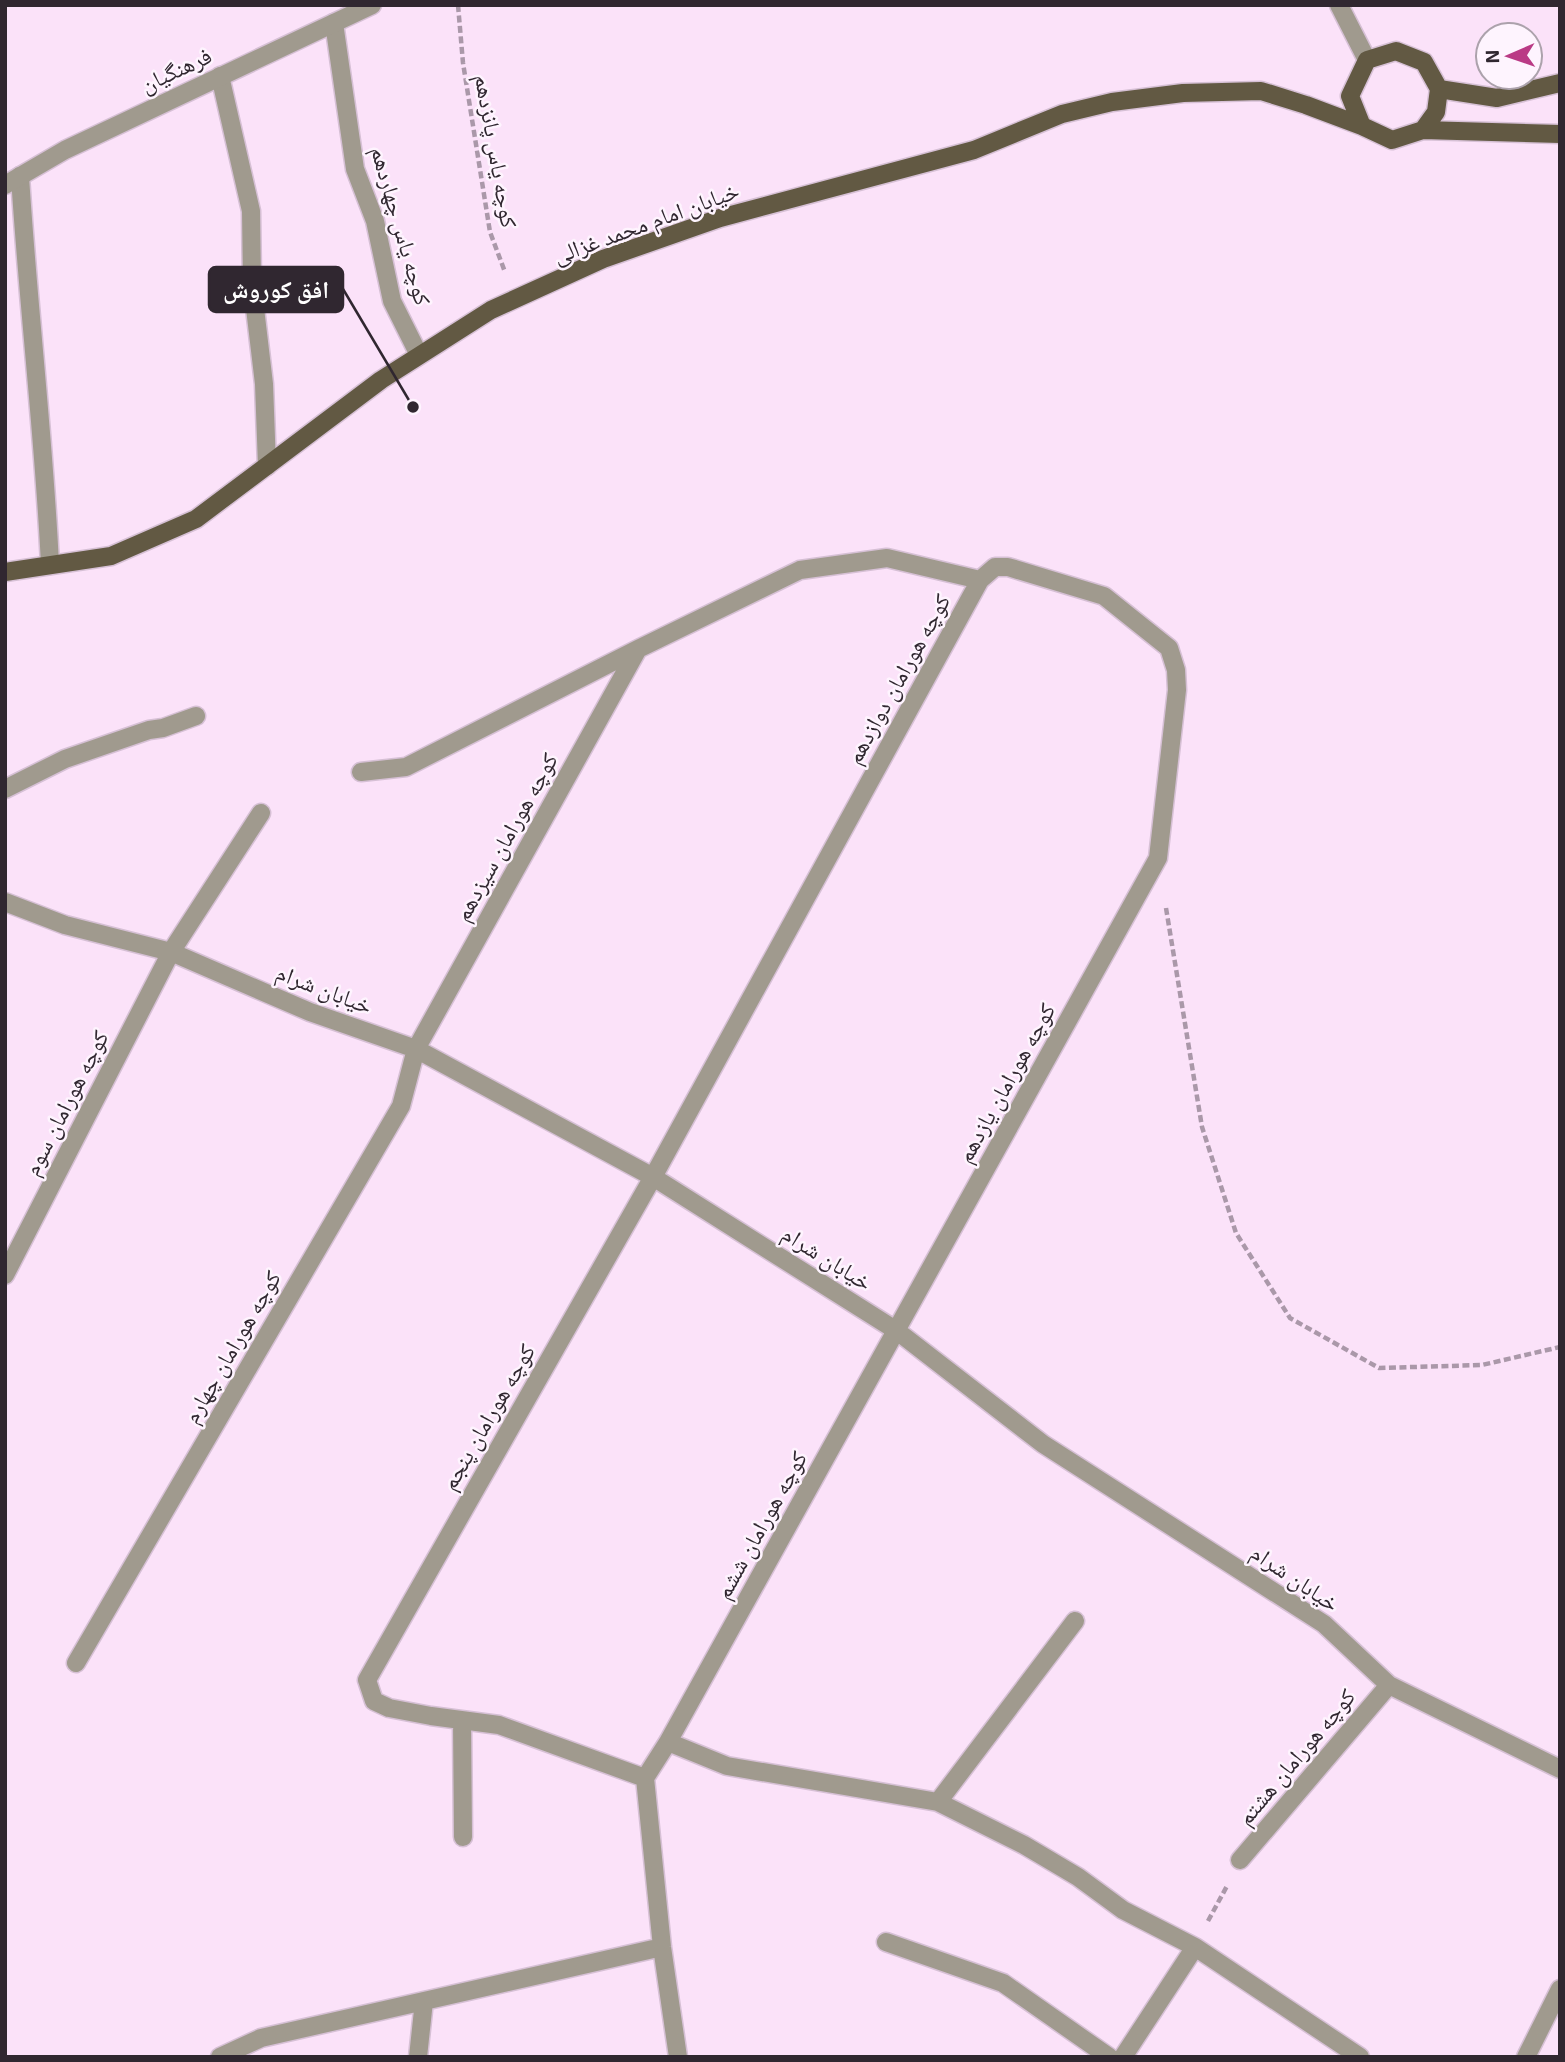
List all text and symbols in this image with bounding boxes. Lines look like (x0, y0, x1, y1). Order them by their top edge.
north arrow (1474, 21, 1544, 91)
street label: فرهنگیان (135, 40, 216, 99)
text: N (1480, 49, 1503, 64)
street label: کوچه یاس پانزدهم (467, 72, 524, 231)
street label: کوچه یاس چهاردهم (363, 143, 438, 310)
street label: خیابان امام محمد غزالی (549, 175, 744, 272)
callout: افق کوروش (209, 267, 343, 312)
text: افق کوروش (223, 274, 329, 304)
street label: کوچه هورامان دوازدهم (839, 588, 958, 770)
street label: کوچه هورامان سيزدهم (447, 747, 566, 927)
street label: خیابان شرام (271, 957, 376, 1022)
street label: کوچه هورامان يازدهم (950, 997, 1063, 1169)
street label: کوچه هورامان سوم (16, 1025, 117, 1181)
street label: خیابان شرام (776, 1219, 878, 1298)
street label: کوچه هورامان چهارم (176, 1265, 289, 1429)
street label: کوچه هورامان پنجم (434, 1338, 543, 1496)
street label: کوچه هورامان ششم (708, 1445, 815, 1605)
street label: خیابان شرام (1244, 1537, 1345, 1619)
street label: کوچه هورامان هشتم (1230, 1682, 1363, 1832)

